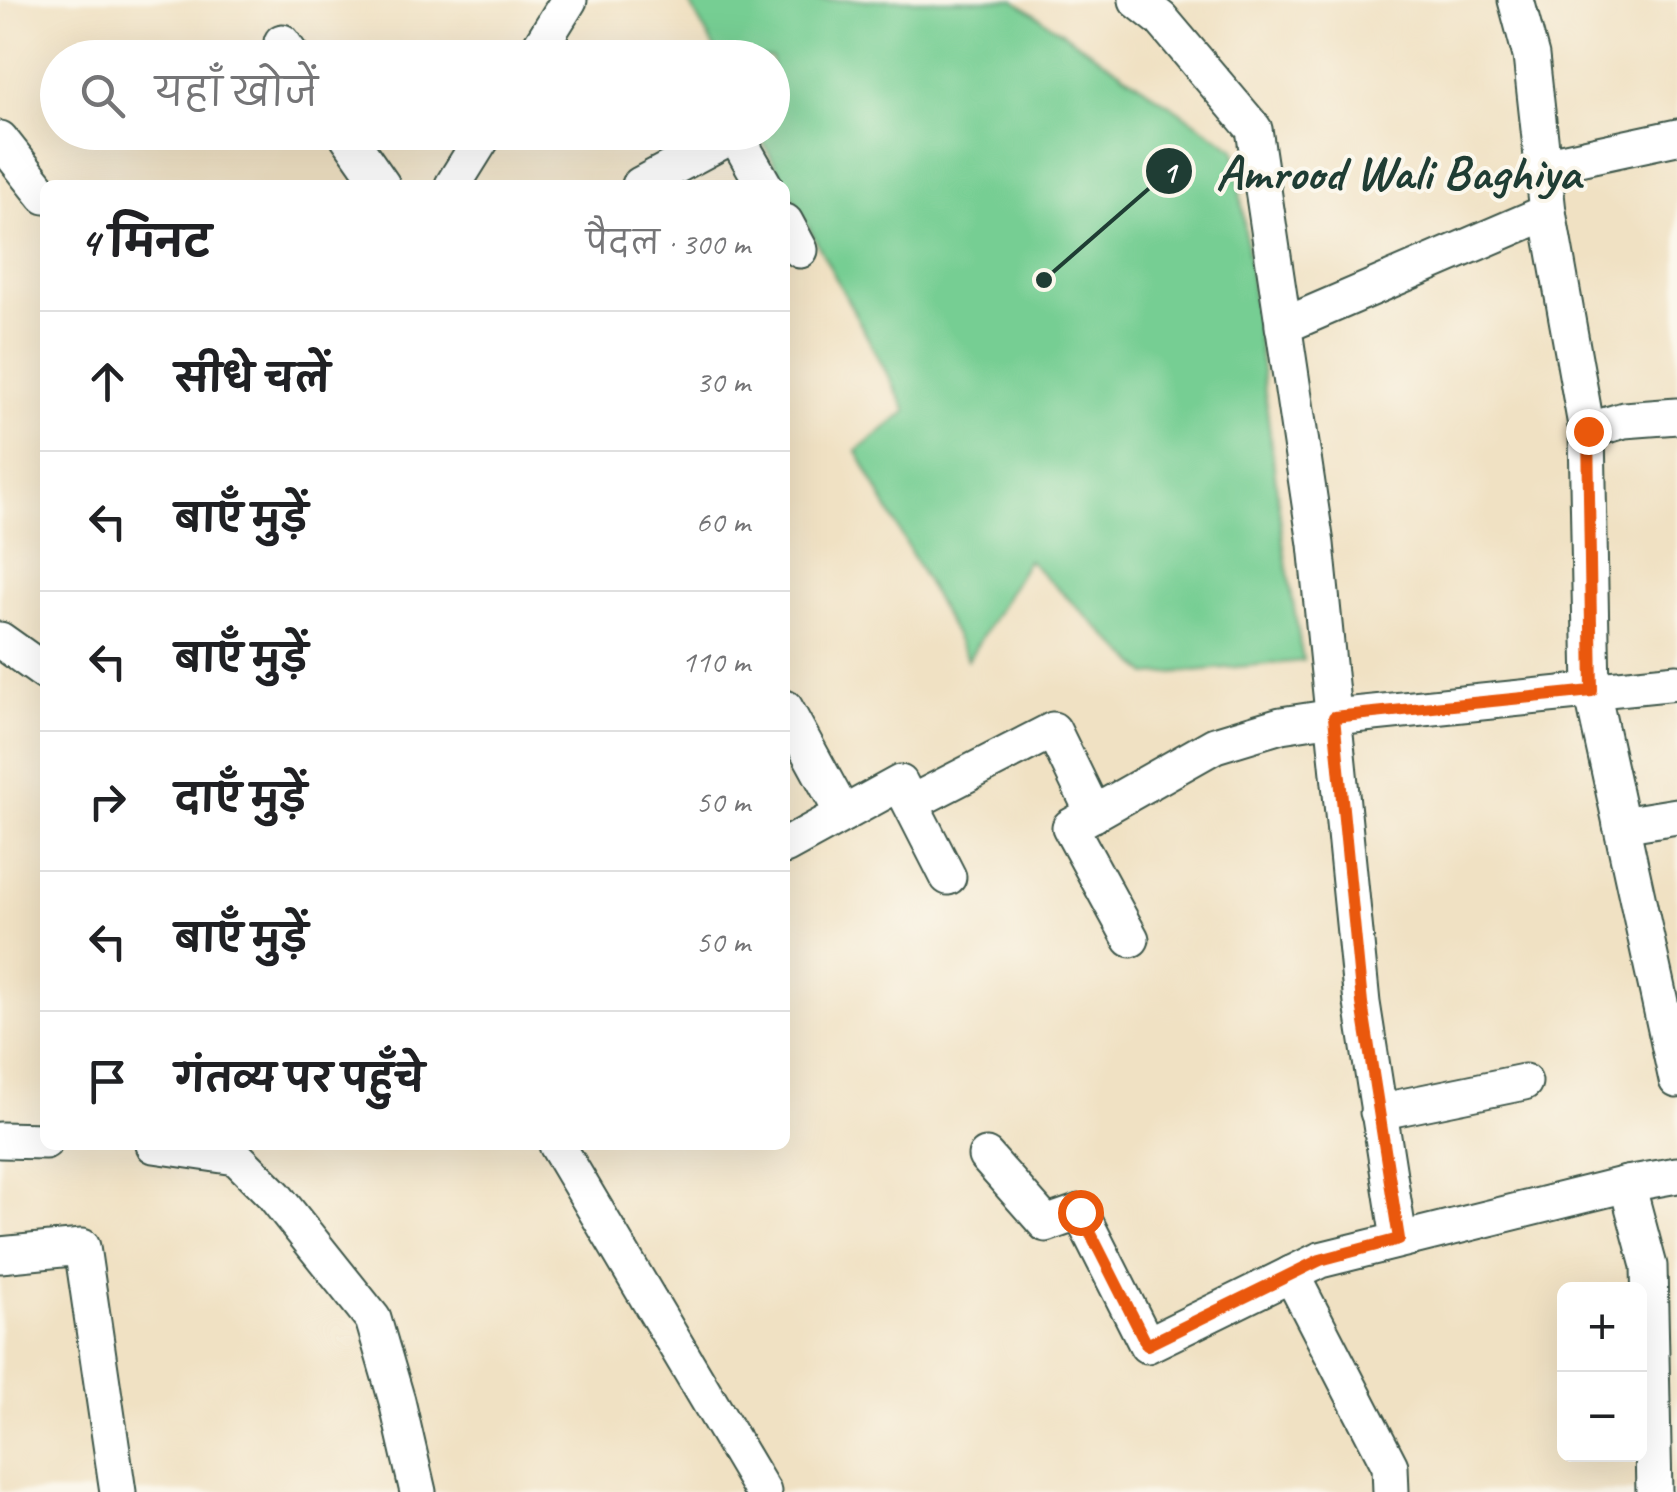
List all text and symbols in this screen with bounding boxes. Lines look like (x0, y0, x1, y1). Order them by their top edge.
search box (40, 40, 790, 150)
icon: search (75, 68, 130, 123)
text: यहाँ खोजें (155, 69, 318, 116)
callout: Amrood Wali Baghiya (1144, 131, 1602, 211)
text: Amrood Wali Baghiya (1216, 141, 1584, 204)
text: 1 (1162, 153, 1179, 191)
text: 4 मिनट (80, 216, 211, 269)
text: पैदल · 300 m (586, 223, 750, 264)
icon: ahead (80, 354, 135, 409)
text: सीधे चलें (175, 355, 330, 402)
text: 30 m (696, 361, 750, 402)
route end (1566, 409, 1612, 455)
icon: left (80, 494, 135, 549)
text: बाएँ मुड़ें (175, 495, 308, 542)
text: 60 m (696, 501, 750, 542)
icon: left (80, 634, 135, 689)
text: बाएँ मुड़ें (175, 635, 308, 682)
text: 110 m (681, 641, 750, 682)
icon: right (80, 774, 135, 829)
text: दाएँ मुड़ें (175, 775, 307, 822)
text: 50 m (696, 781, 750, 822)
icon: left (80, 914, 135, 969)
text: बाएँ मुड़ें (175, 915, 308, 962)
text: 50 m (696, 921, 750, 962)
icon: arrive (80, 1054, 135, 1109)
text: गंतव्य पर पहुँचे (175, 1055, 424, 1102)
route start (1058, 1190, 1104, 1236)
map controls (1557, 1282, 1647, 1462)
button: + (1557, 1282, 1647, 1372)
button: − (1557, 1372, 1647, 1462)

